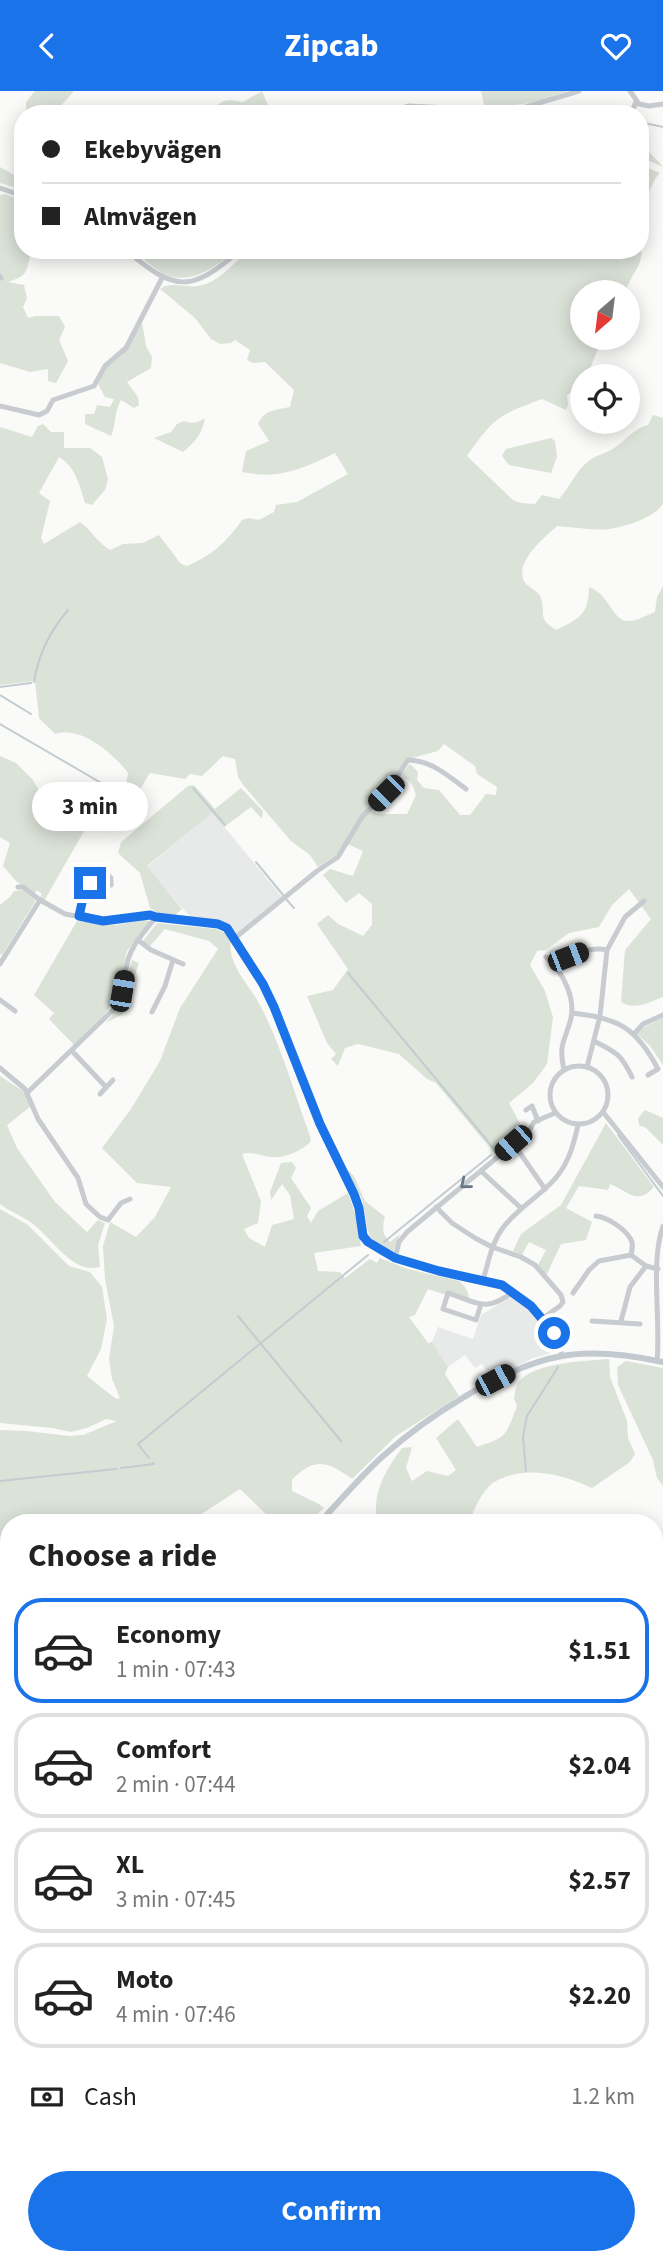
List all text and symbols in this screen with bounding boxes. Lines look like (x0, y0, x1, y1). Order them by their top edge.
text: Zipcab (284, 23, 379, 69)
icon: back (28, 27, 66, 65)
icon: heart (597, 27, 635, 65)
text: Ekebyvägen (84, 131, 222, 168)
text: Almvägen (84, 198, 197, 235)
north arrow (570, 280, 640, 350)
map controls (570, 280, 640, 434)
button: locate (570, 364, 640, 434)
car (364, 771, 409, 815)
callout: 3 min (32, 781, 148, 831)
text: 3 min (62, 790, 118, 823)
route end (74, 867, 106, 899)
car (545, 940, 592, 974)
car (109, 968, 136, 1014)
car (491, 1121, 536, 1165)
one-way arrow (460, 1175, 472, 1188)
route start (538, 1317, 570, 1349)
car (472, 1361, 519, 1399)
text: Choose a ride (28, 1533, 217, 1579)
text: Economy (116, 1616, 221, 1653)
icon: car (32, 1619, 95, 1682)
text: $1.51 (568, 1632, 631, 1669)
text: 1 min · 07:43 (116, 1653, 236, 1686)
text: Comfort (116, 1731, 211, 1768)
icon: car (32, 1734, 95, 1797)
text: $2.04 (568, 1747, 631, 1784)
text: 2 min · 07:44 (116, 1768, 236, 1801)
text: XL (116, 1846, 144, 1883)
icon: car (32, 1849, 95, 1912)
text: $2.57 (568, 1862, 631, 1899)
text: 3 min · 07:45 (116, 1883, 236, 1916)
text: Moto (116, 1961, 173, 1998)
icon: car (32, 1964, 95, 2027)
text: $2.20 (568, 1977, 631, 2014)
text: 4 min · 07:46 (116, 1998, 236, 2031)
icon: cash (28, 2078, 66, 2116)
text: Cash (84, 2078, 137, 2115)
text: 1.2 km (571, 2080, 635, 2113)
button: Confirm (28, 2171, 635, 2251)

